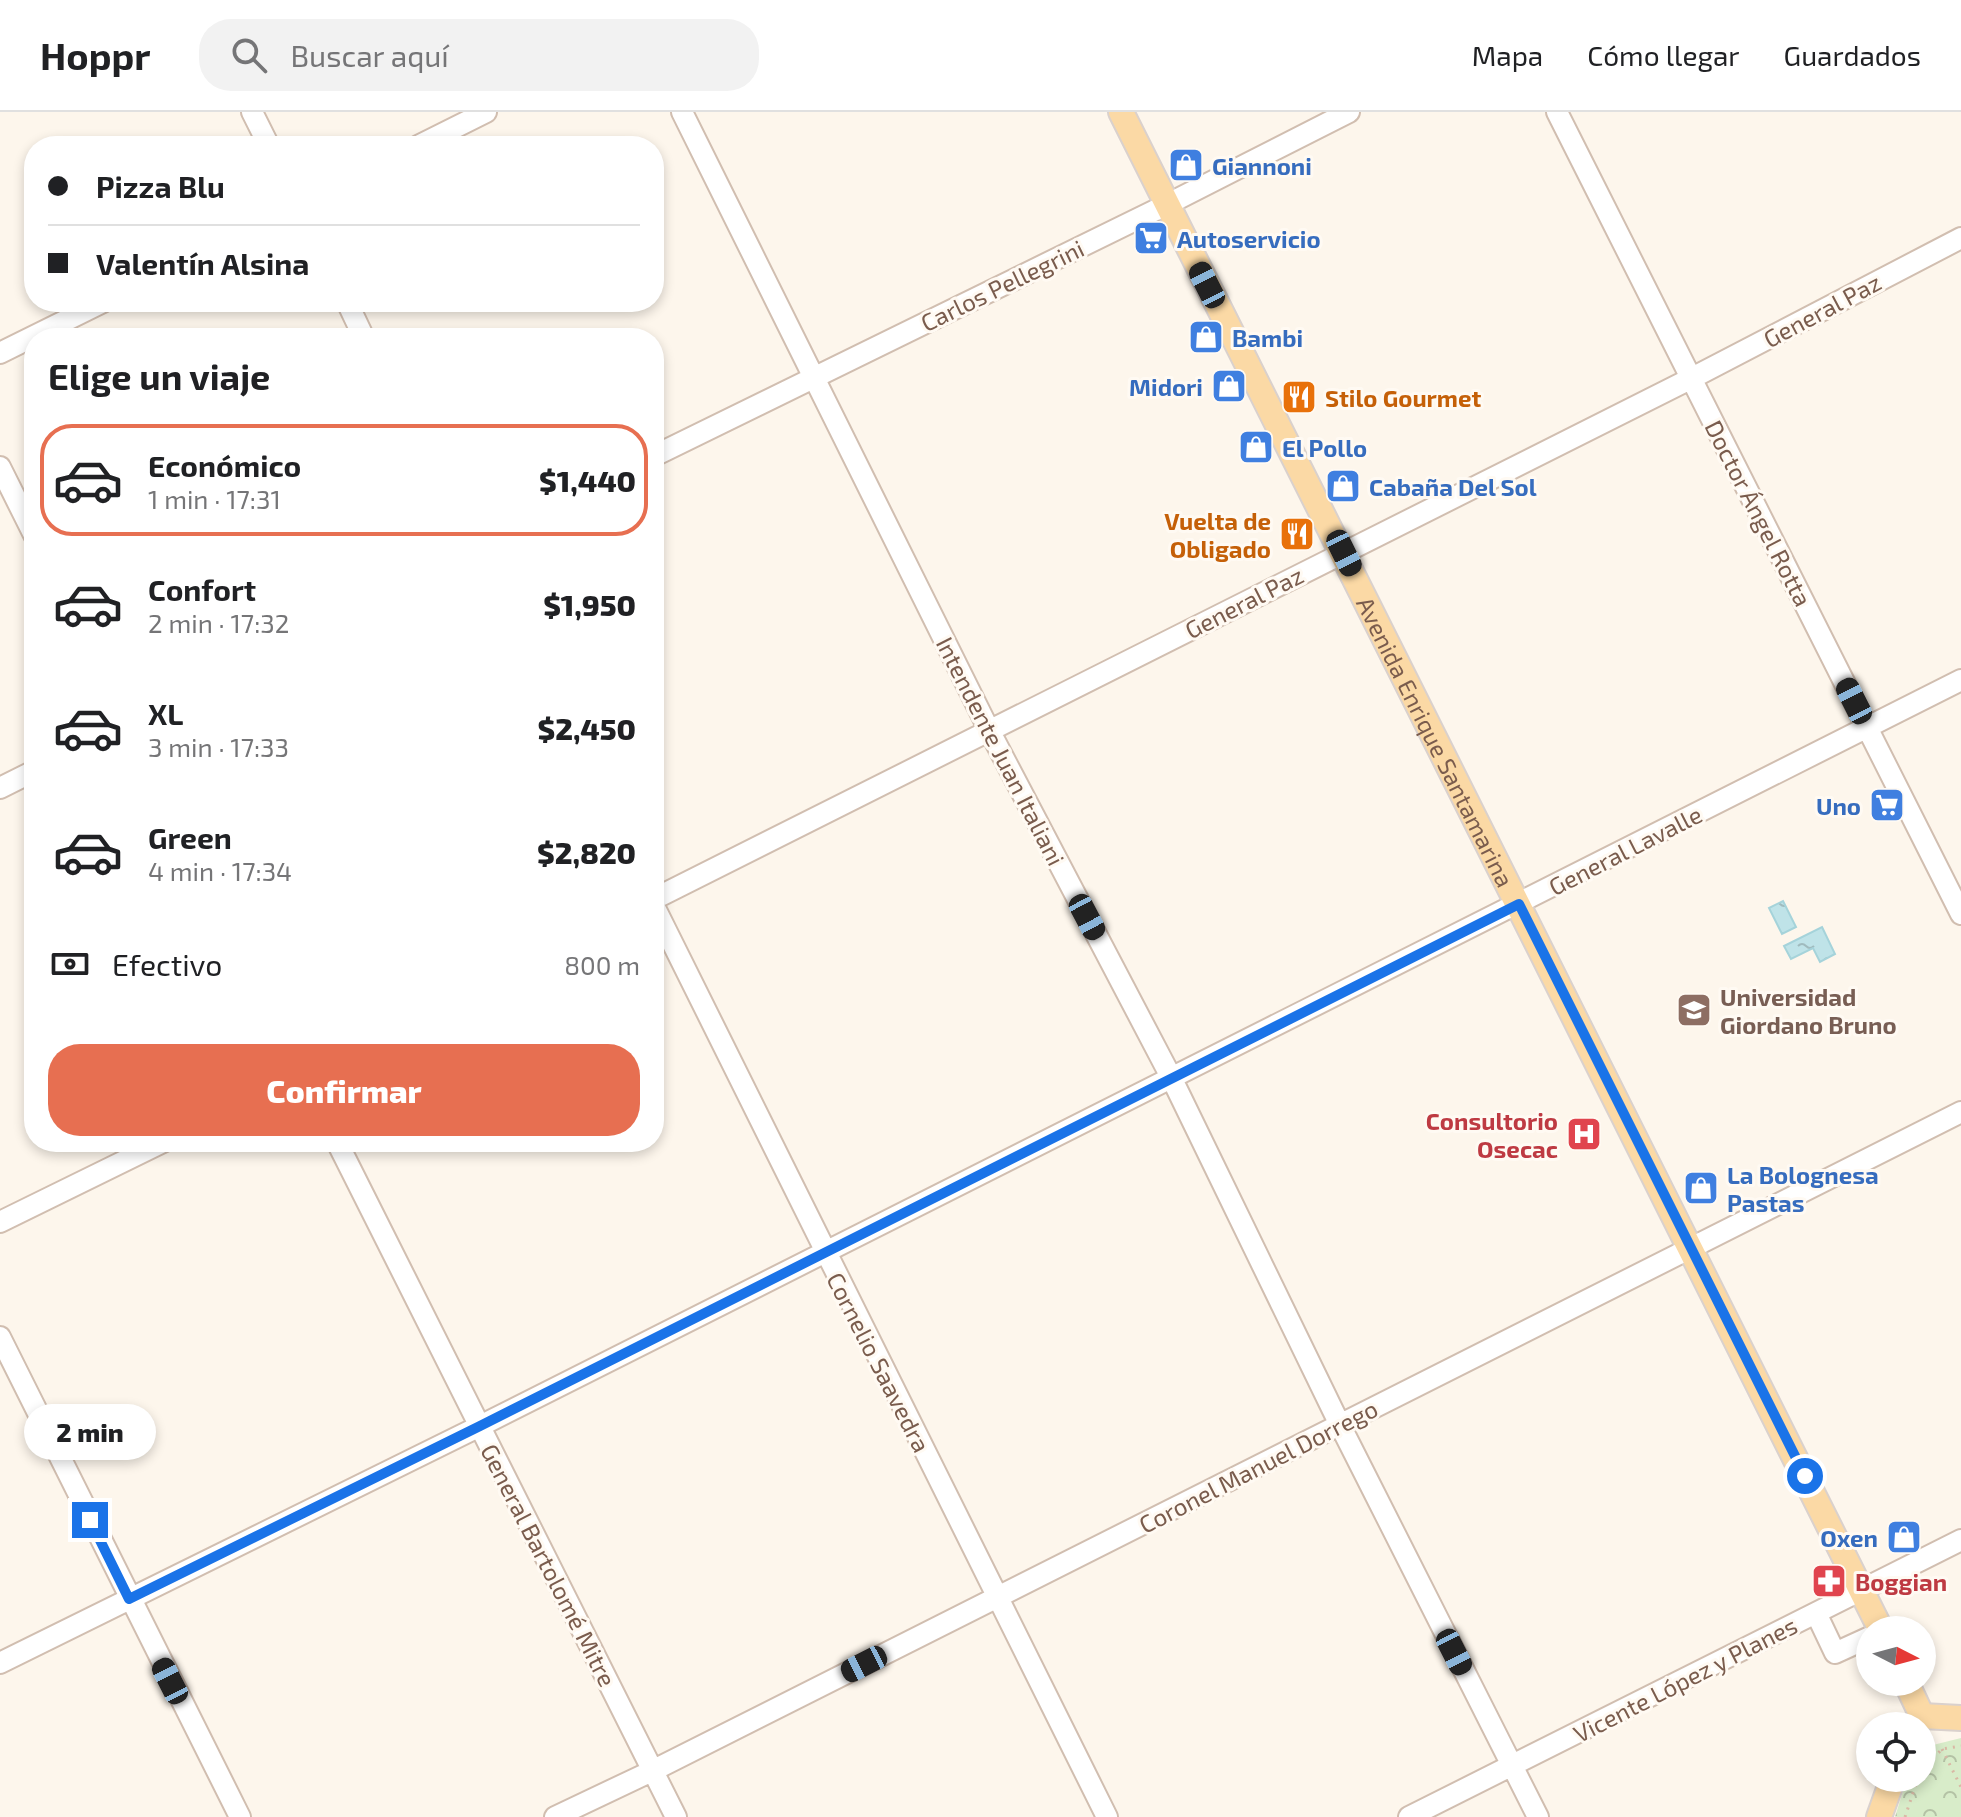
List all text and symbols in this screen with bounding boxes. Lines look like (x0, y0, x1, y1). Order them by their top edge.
search box (199, 19, 759, 91)
text: Hoppr (40, 32, 151, 78)
icon: search (227, 33, 271, 77)
text: Buscar aquí (291, 37, 449, 73)
text: Mapa (1472, 38, 1543, 72)
text: Cómo llegar (1587, 38, 1740, 72)
text: Guardados (1784, 38, 1921, 72)
shop icon: Giannoni (1167, 146, 1205, 184)
place label: Giannoni (1212, 151, 1312, 180)
text: Pizza Blu (96, 168, 225, 204)
supermarket icon: Autoservicio (1132, 219, 1170, 257)
place label: Autoservicio (1177, 224, 1321, 253)
street label: Carlos Pellegrini (916, 233, 1088, 337)
text: Valentín Alsina (96, 245, 309, 281)
car (1185, 258, 1229, 312)
street label: General Paz (1758, 267, 1886, 353)
shop icon: Bambi (1187, 318, 1225, 356)
place label: Bambi (1232, 323, 1303, 352)
text: Elige un viaje (48, 354, 270, 397)
shop icon: Midori (1210, 367, 1248, 405)
place label: Midori (1129, 372, 1203, 401)
restaurant icon: Stilo Gourmet (1280, 378, 1318, 416)
place label: Stilo Gourmet (1325, 383, 1482, 412)
street label: Doctor Ángel Rotta (1700, 415, 1818, 611)
shop icon: El Pollo (1237, 428, 1275, 466)
place label: El Pollo (1282, 433, 1367, 462)
icon: car (52, 444, 124, 516)
text: Económico (148, 447, 301, 483)
text: $1,440 (539, 462, 636, 498)
shop icon: Cabaña Del Sol (1324, 467, 1362, 505)
place label: Cabaña Del Sol (1369, 472, 1537, 501)
text: 1 min · 17:31 (148, 483, 281, 514)
place label: Vuelta de Obligado (1164, 506, 1271, 563)
restaurant icon: Vuelta de Obligado (1278, 515, 1316, 553)
car (1323, 526, 1365, 580)
street label: General Paz (1180, 560, 1308, 644)
icon: car (52, 568, 124, 640)
text: Confort (148, 571, 256, 607)
text: $1,950 (543, 586, 636, 622)
street label: Avenida Enrique Santamarina (1351, 592, 1521, 891)
text: 2 min · 17:32 (148, 607, 289, 638)
street label: Intendente Juan Italiani (931, 632, 1071, 870)
car (1832, 674, 1876, 728)
icon: car (52, 692, 124, 764)
text: XL (148, 695, 183, 731)
text: $2,450 (538, 710, 636, 746)
text: 3 min · 17:33 (148, 731, 289, 762)
supermarket icon: Uno (1868, 786, 1906, 824)
place label: Uno (1816, 791, 1861, 820)
street label: General Lavalle (1544, 799, 1706, 901)
icon: car (52, 816, 124, 888)
text: Green (148, 819, 232, 855)
text: $2,820 (537, 834, 636, 870)
text: 4 min · 17:34 (148, 855, 292, 886)
car (1065, 890, 1109, 944)
icon: cash (48, 942, 92, 986)
text: Efectivo (112, 946, 222, 982)
text: 800 m (564, 949, 640, 980)
place label: Universidad Giordano Bruno (1720, 982, 1897, 1039)
school or university icon: Universidad Giordano Bruno (1675, 991, 1713, 1029)
button: Confirmar (48, 1044, 640, 1136)
place label: Consultorio Osecac (1426, 1106, 1558, 1163)
hospital icon: Consultorio Osecac (1565, 1115, 1603, 1153)
place label: La Bolognesa Pastas (1727, 1160, 1879, 1217)
shop icon: La Bolognesa Pastas (1682, 1169, 1720, 1207)
street label: Cornelio Saavedra (821, 1267, 937, 1457)
street label: Coronel Manuel Dorrego (1134, 1393, 1382, 1539)
callout: 2 min (24, 1404, 156, 1460)
text: 2 min (56, 1416, 124, 1447)
street label: General Bartolomé Mitre (475, 1439, 623, 1691)
route start (1787, 1458, 1823, 1494)
route end (72, 1502, 108, 1538)
shop icon: Oxen (1885, 1518, 1923, 1556)
place label: Oxen (1820, 1523, 1878, 1552)
pharmacy icon: Boggian (1810, 1562, 1848, 1600)
place label: Boggian (1855, 1567, 1947, 1596)
street label: Vicente López y Planes (1568, 1610, 1802, 1748)
north arrow (1856, 1616, 1936, 1696)
map controls (1856, 1616, 1936, 1792)
car (1432, 1625, 1476, 1679)
car (837, 1642, 891, 1686)
car (148, 1654, 192, 1708)
button: locate (1856, 1712, 1936, 1792)

